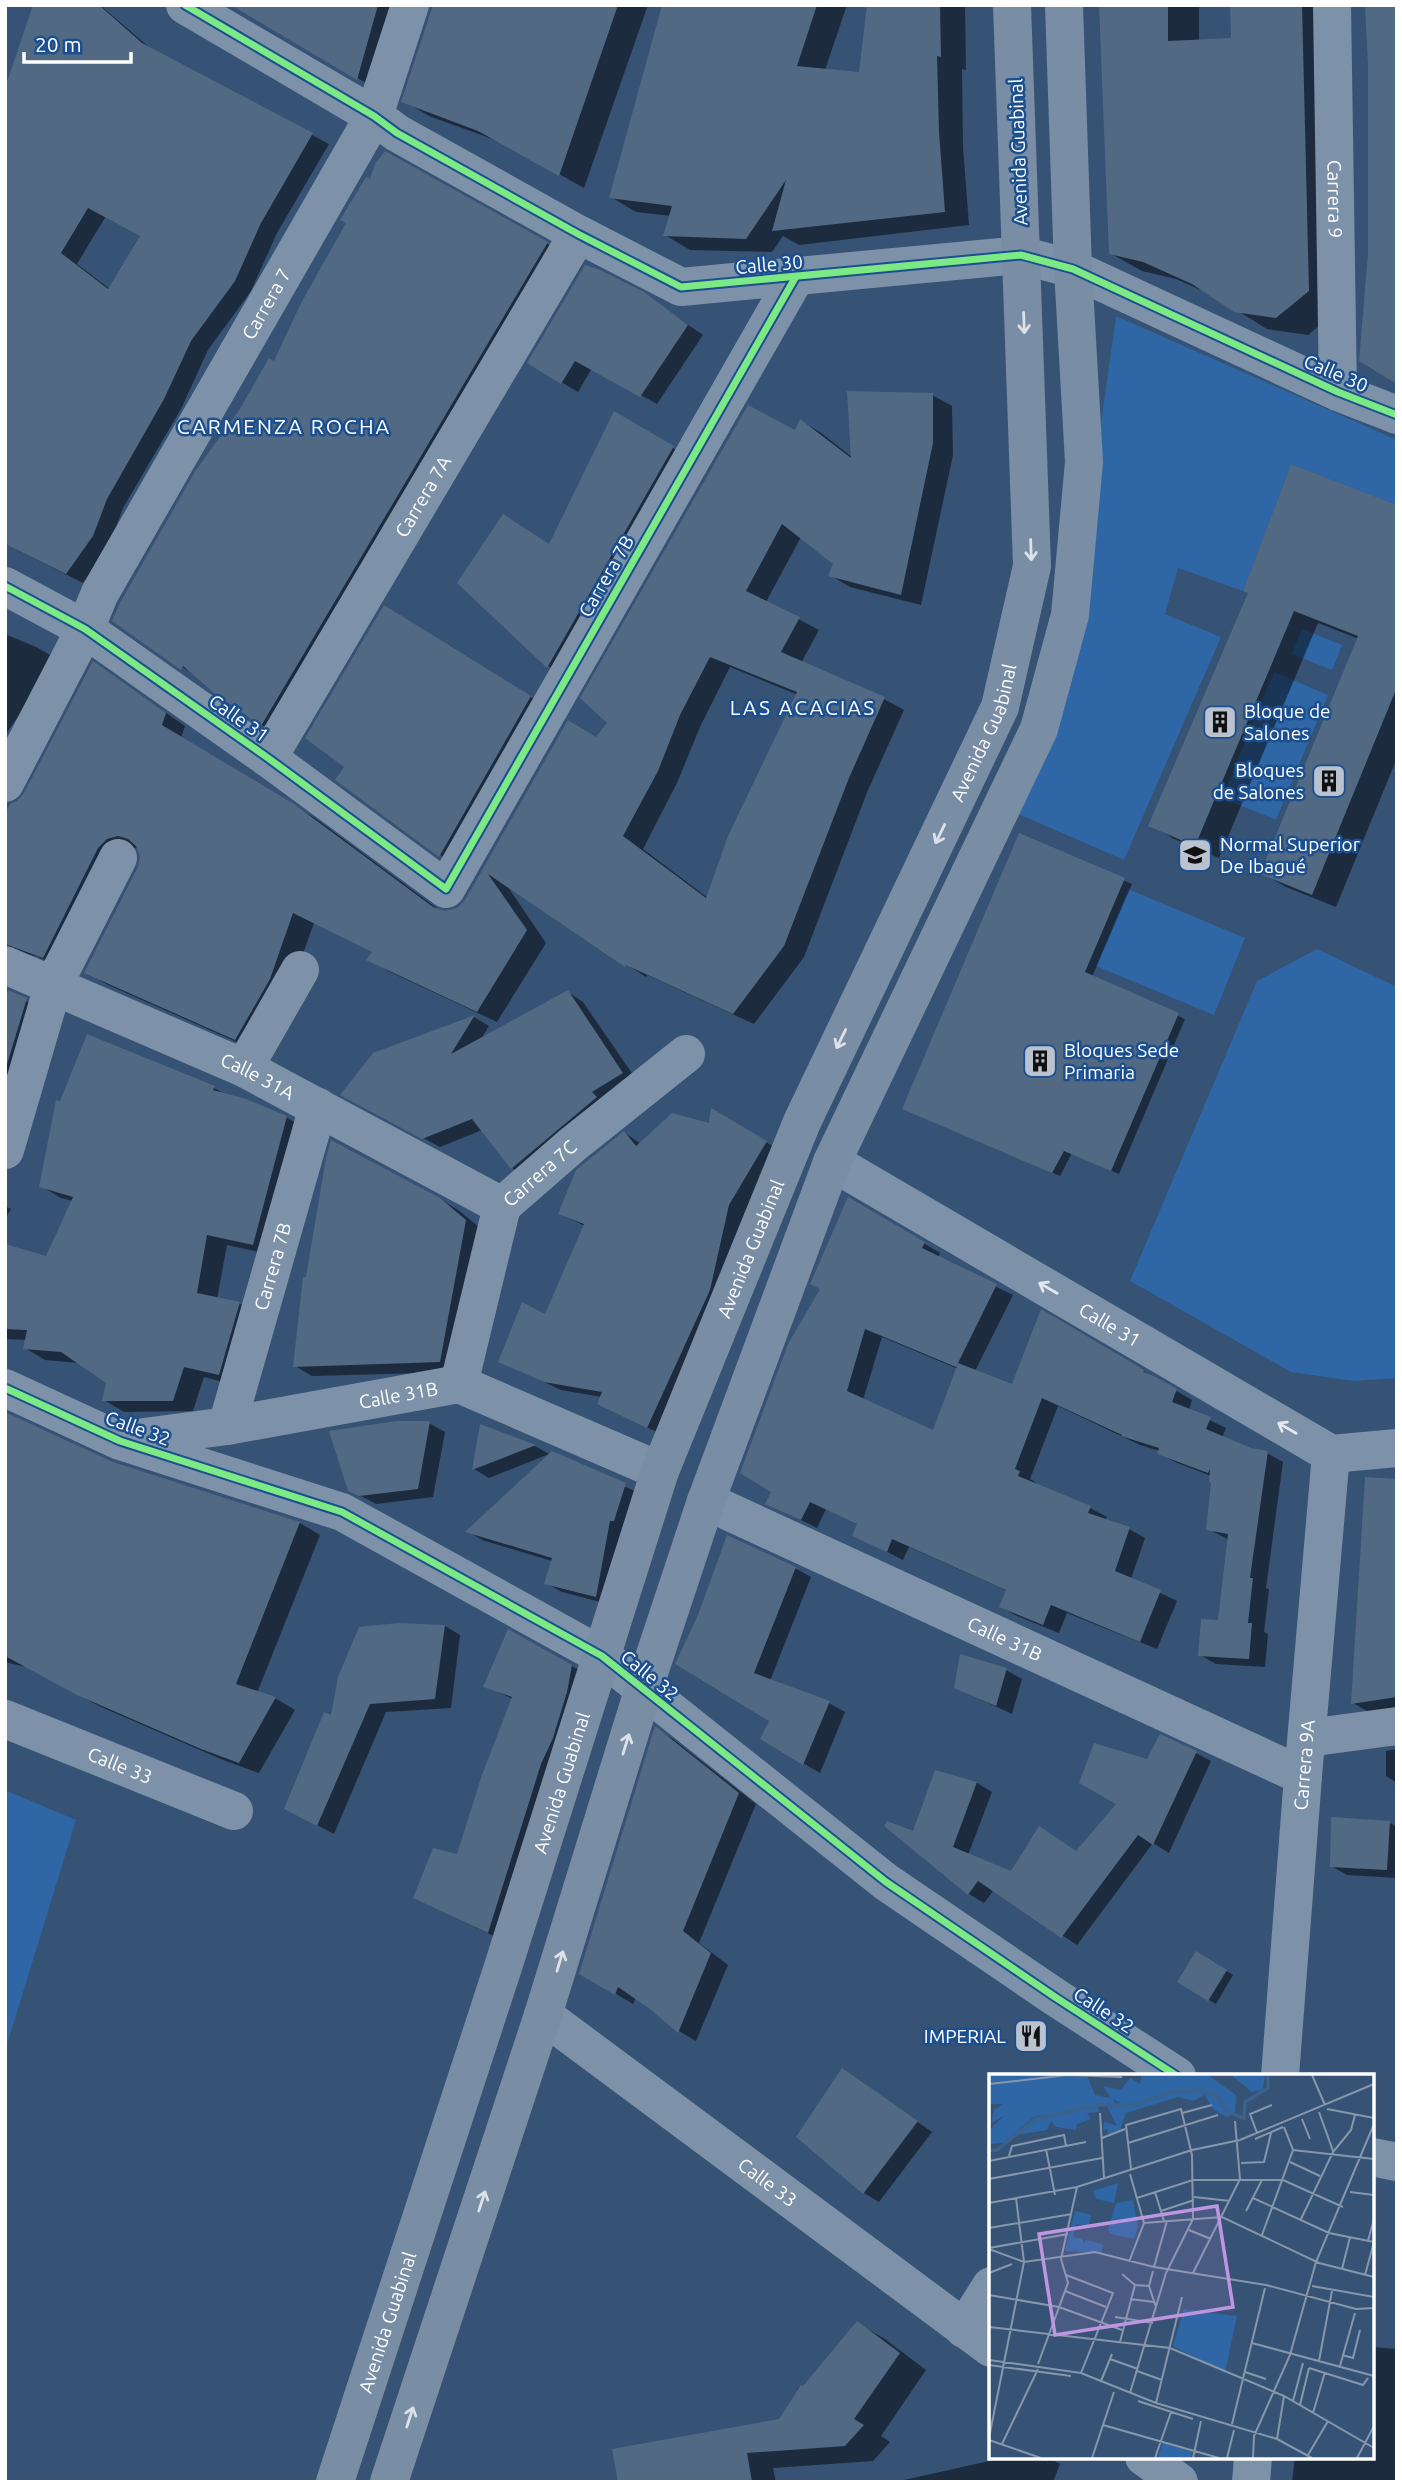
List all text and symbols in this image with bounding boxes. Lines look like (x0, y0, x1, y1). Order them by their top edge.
scale bar (24, 21, 131, 65)
text: 20 m (35, 32, 82, 56)
street label: Avenida Guabinal (1004, 78, 1032, 226)
street label: Carrera 9 (1323, 160, 1347, 238)
street label: Calle 30 (734, 250, 804, 278)
street label: Carrera 7 (237, 264, 295, 343)
one-way arrow (1017, 311, 1030, 334)
street label: Calle 30 (1301, 350, 1371, 396)
district label: CARMENZA ROCHA (177, 414, 391, 438)
street label: Carrera 7A (390, 451, 456, 541)
street label: Carrera 7B (574, 531, 638, 621)
one-way arrow (1025, 539, 1038, 562)
street label: Avenida Guabinal (946, 662, 1020, 805)
street label: Calle 31 (205, 690, 273, 746)
district label: LAS ACACIAS (730, 695, 876, 719)
place label: Bloque de Salones (1244, 700, 1331, 744)
building icon: Bloque de Salones (1201, 703, 1239, 741)
place label: Bloques de Salones (1213, 759, 1304, 803)
building icon: Bloques de Salones (1310, 762, 1348, 800)
one-way arrow (932, 823, 946, 844)
place label: Normal Superior De Ibagué (1220, 833, 1360, 877)
school or university icon: Normal Superior De Ibagué (1176, 836, 1214, 874)
one-way arrow (834, 1028, 848, 1049)
place label: Bloques Sede Primaria (1064, 1039, 1179, 1083)
building icon: Bloques Sede Primaria (1021, 1042, 1059, 1080)
street label: Calle 31A (217, 1048, 299, 1104)
street label: Carrera 7C (498, 1135, 581, 1211)
street label: Avenida Guabinal (713, 1176, 788, 1321)
street label: Carrera 7B (250, 1220, 296, 1313)
one-way arrow (1039, 1281, 1059, 1295)
street label: Calle 31 (1075, 1298, 1145, 1351)
street label: Calle 31B (357, 1377, 440, 1413)
street label: Calle 32 (102, 1406, 174, 1450)
one-way arrow (1277, 1421, 1297, 1435)
street label: Calle 31B (964, 1612, 1046, 1665)
street label: Calle 32 (617, 1645, 683, 1705)
street label: Avenida Guabinal (529, 1709, 594, 1856)
street label: Carrera 9A (1289, 1718, 1319, 1811)
one-way arrow (621, 1733, 634, 1755)
street label: Calle 33 (85, 1742, 156, 1788)
one-way arrow (554, 1951, 567, 1973)
street label: Calle 32 (1070, 1982, 1138, 2038)
restaurant icon: IMPERIAL (1012, 2017, 1050, 2055)
place label: IMPERIAL (924, 2025, 1006, 2047)
inset map (989, 2074, 1374, 2459)
street label: Calle 33 (734, 2153, 801, 2211)
one-way arrow (477, 2190, 489, 2212)
street label: Avenida Guabinal (354, 2249, 420, 2396)
one-way arrow (405, 2406, 418, 2428)

